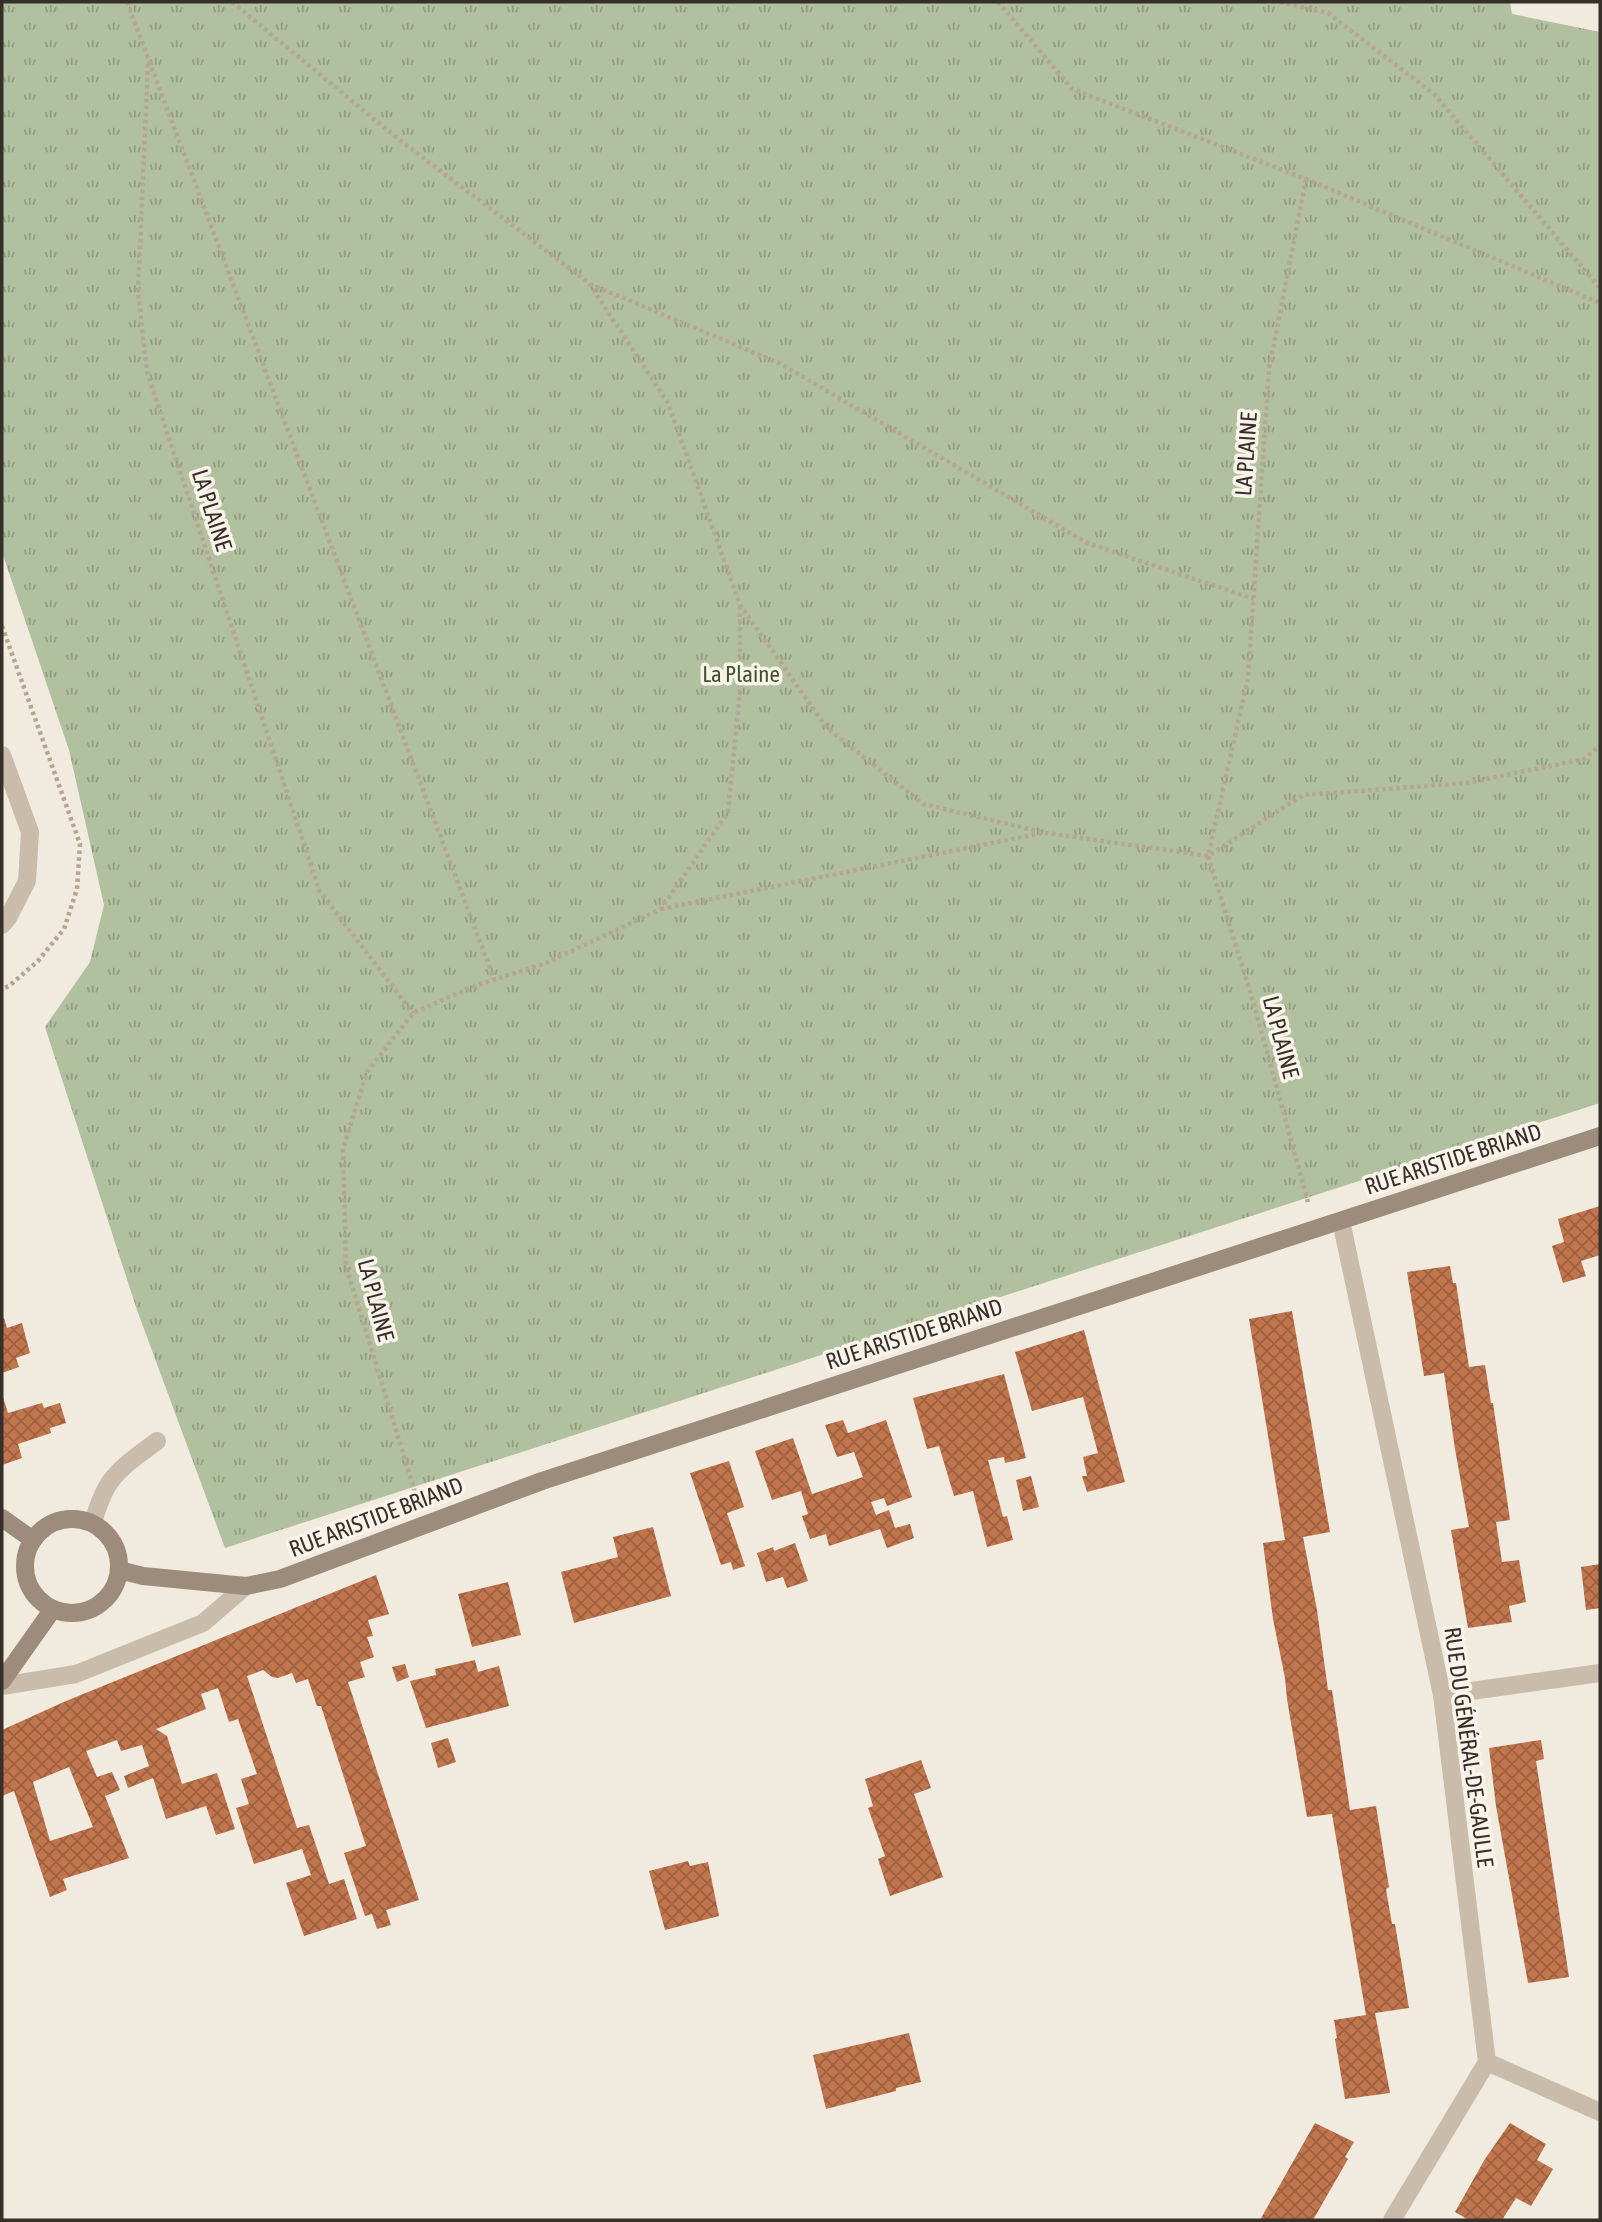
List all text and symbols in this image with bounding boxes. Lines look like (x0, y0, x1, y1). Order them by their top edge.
street label: LA PLAINE (1230, 411, 1262, 497)
street label: LA PLAINE (187, 466, 237, 554)
park label: La Plaine (702, 661, 780, 687)
street label: LA PLAINE (1258, 993, 1304, 1081)
street label: RUE ARISTIDE BRIAND (1361, 1118, 1545, 1200)
street label: LA PLAINE (353, 1256, 399, 1344)
street label: RUE ARISTIDE BRIAND (822, 1293, 1006, 1375)
street label: RUE ARISTIDE BRIAND (285, 1472, 467, 1562)
street label: RUE DU GÉNÉRAL-DE-GAULLE (1439, 1625, 1499, 1869)

